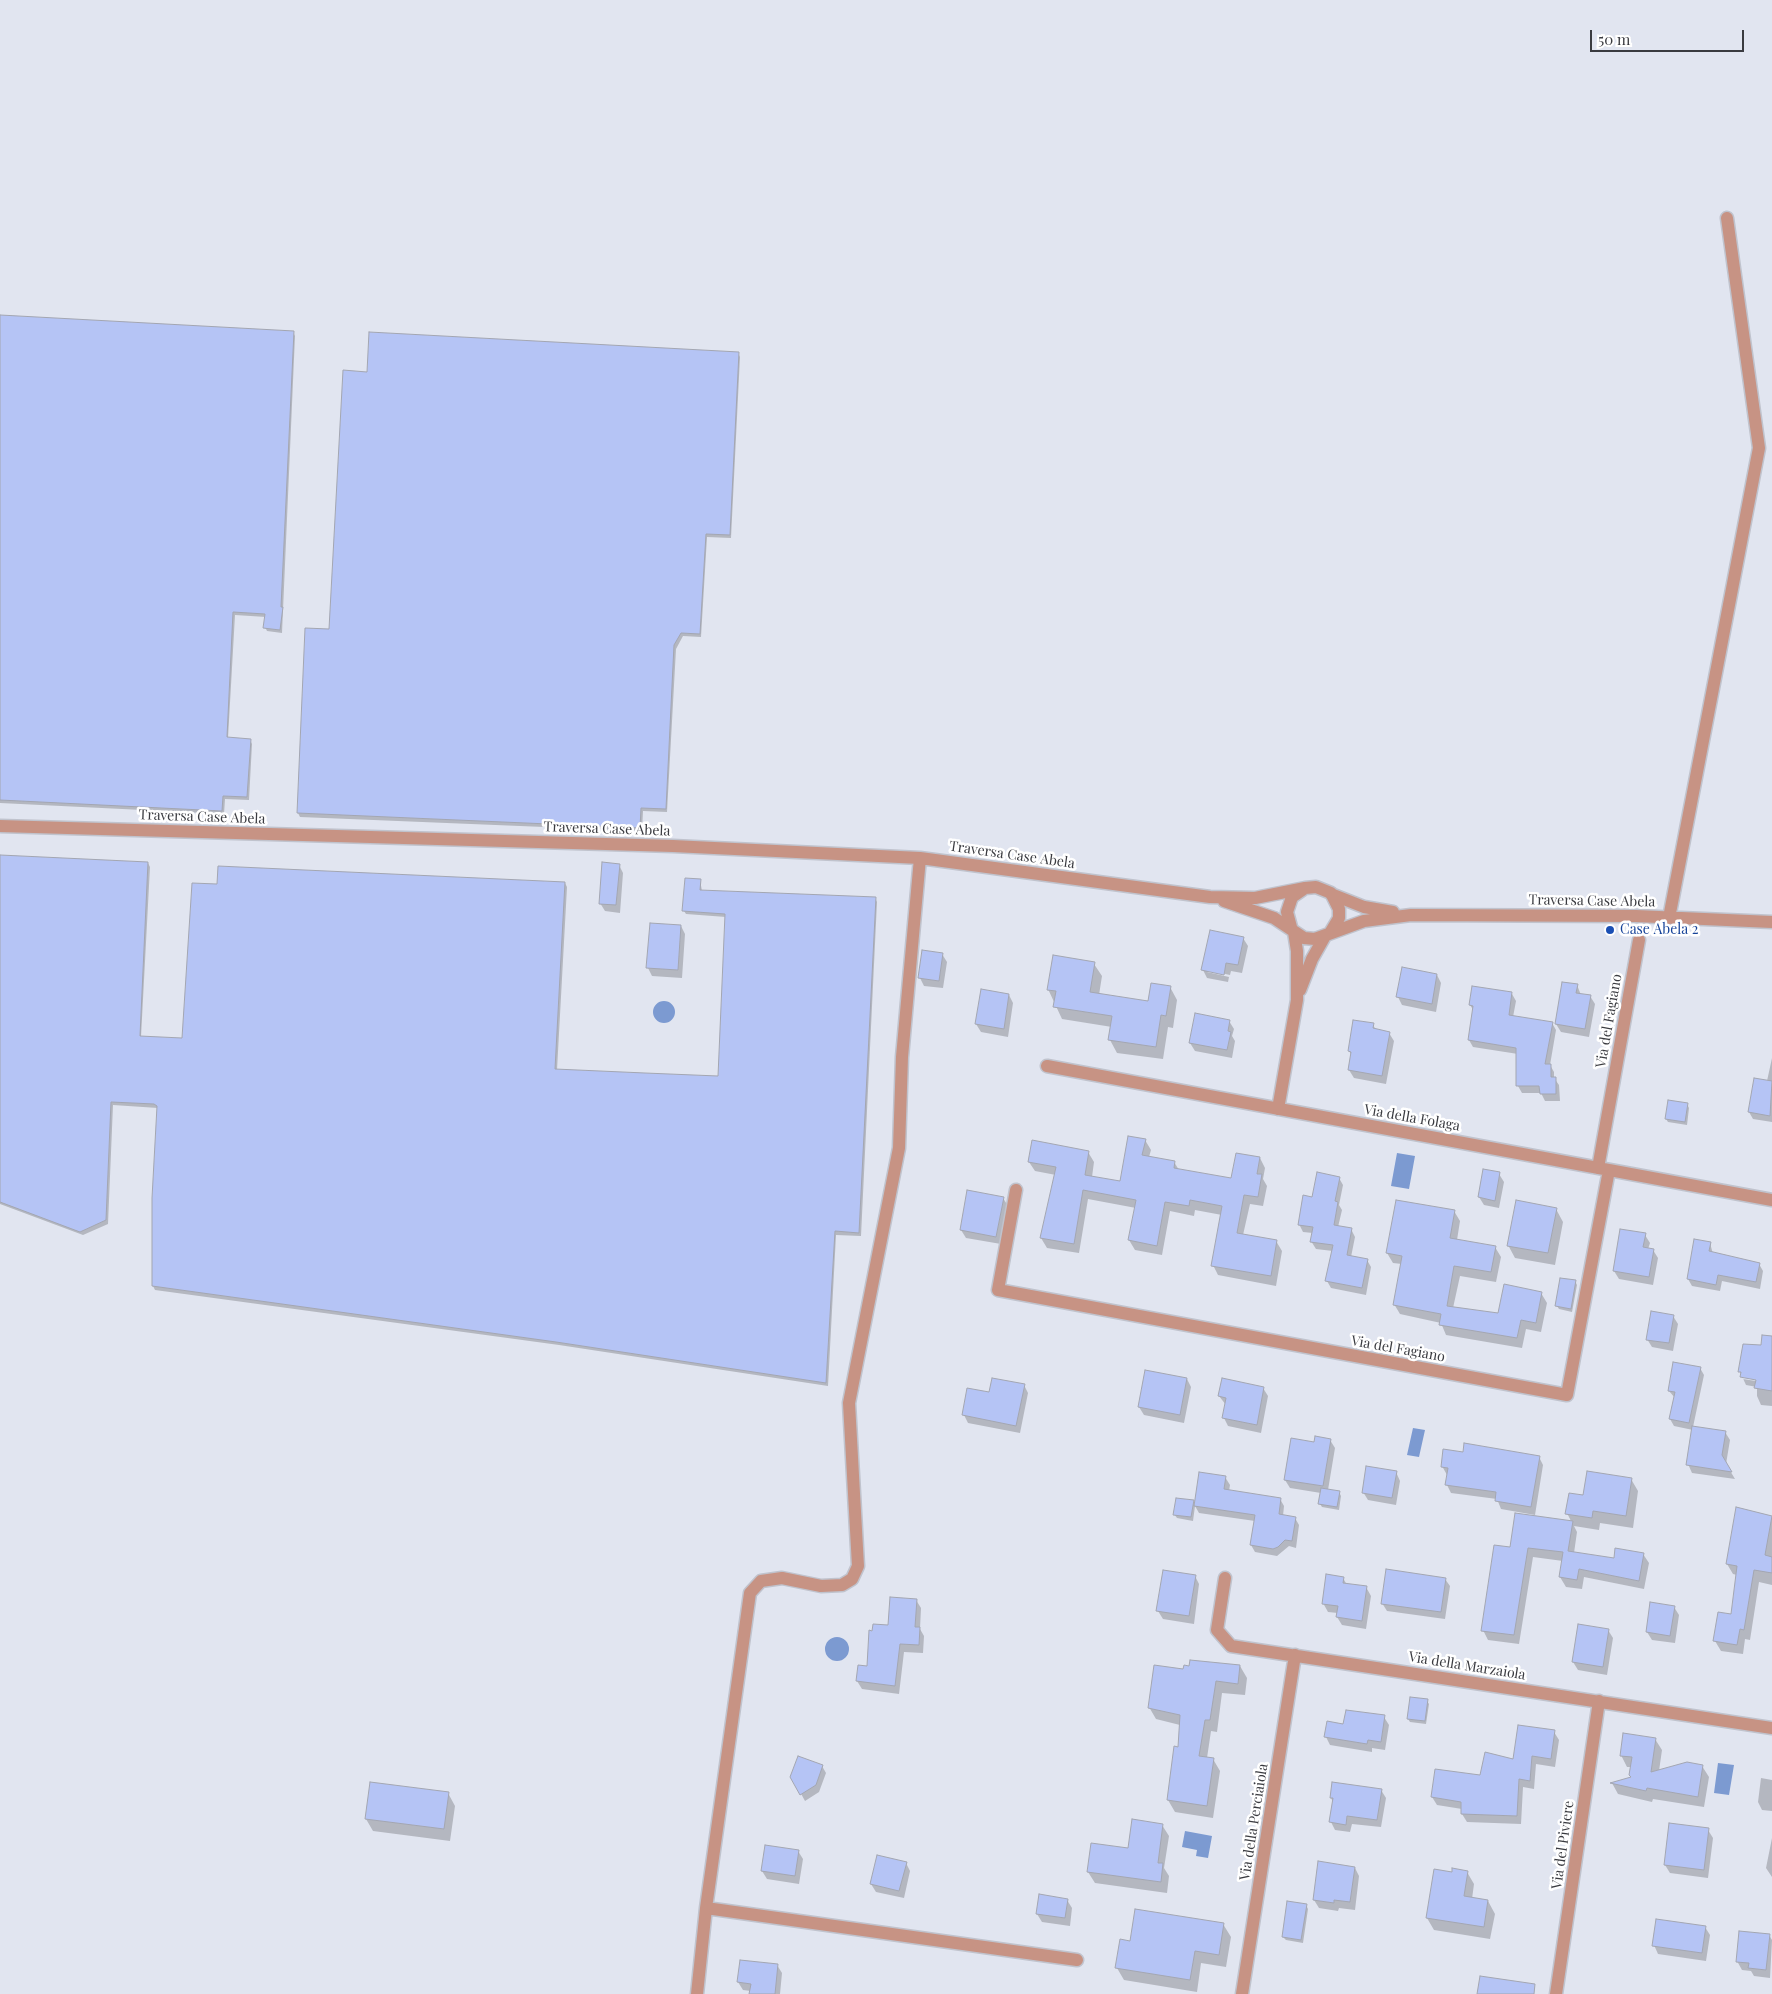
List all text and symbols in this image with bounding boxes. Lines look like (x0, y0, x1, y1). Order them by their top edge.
scale bar (1592, 20, 1746, 52)
text: 50 m (1598, 29, 1630, 49)
street label: Traversa Case Abela (138, 806, 266, 828)
street label: Traversa Case Abela (543, 818, 671, 840)
street label: Traversa Case Abela (948, 838, 1076, 872)
street label: Traversa Case Abela (1528, 891, 1656, 911)
place label: Case Abela 2 (1620, 922, 1698, 938)
marker: Case Abela 2 (1604, 924, 1616, 936)
street label: Via del Fagiano (1592, 973, 1626, 1069)
street label: Via della Folaga (1363, 1101, 1461, 1135)
street label: Via del Fagiano (1350, 1332, 1446, 1366)
street label: Via della Marzaiola (1407, 1648, 1527, 1684)
street label: Via della Perciaiola (1236, 1762, 1272, 1882)
street label: Via del Piviere (1548, 1800, 1578, 1890)

